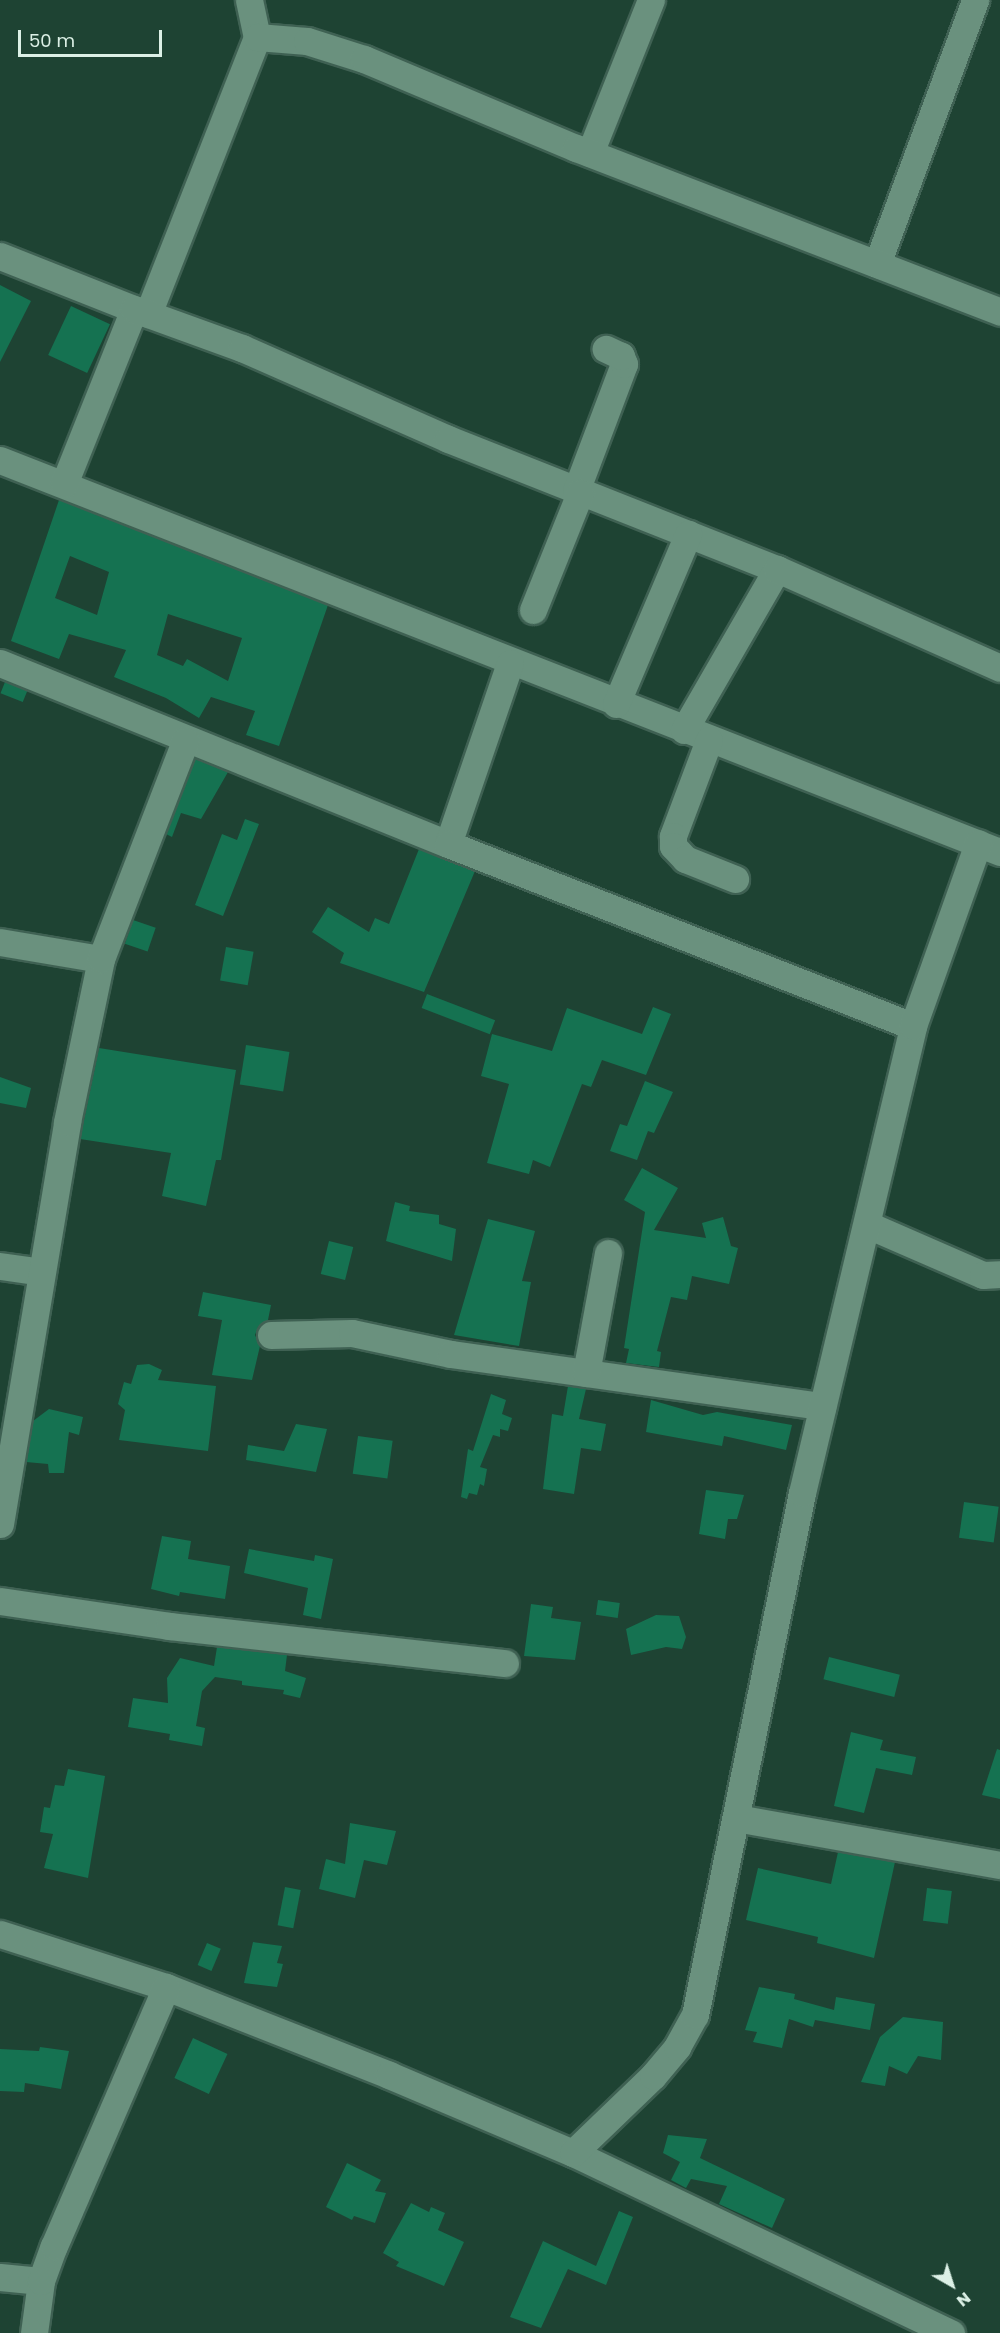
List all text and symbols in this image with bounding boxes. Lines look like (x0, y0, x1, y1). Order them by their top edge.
scale bar (21, 18, 165, 56)
text: 50 m (29, 28, 75, 53)
north arrow (922, 2255, 982, 2315)
text: N (952, 2287, 976, 2312)

